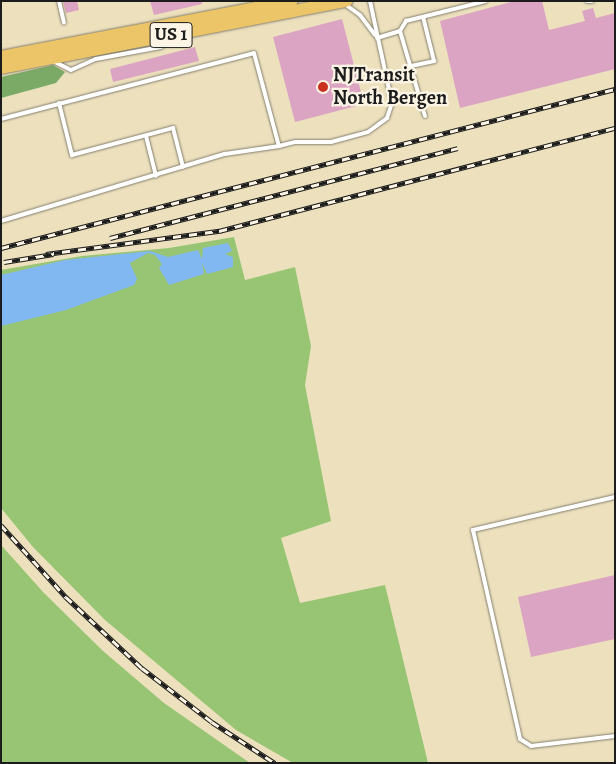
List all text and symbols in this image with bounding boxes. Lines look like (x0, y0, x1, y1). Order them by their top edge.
road number: US 1 (148, 18, 194, 52)
place label: NJTransit North Bergen (333, 63, 447, 110)
marker: NJTransit North Bergen (317, 81, 329, 93)

